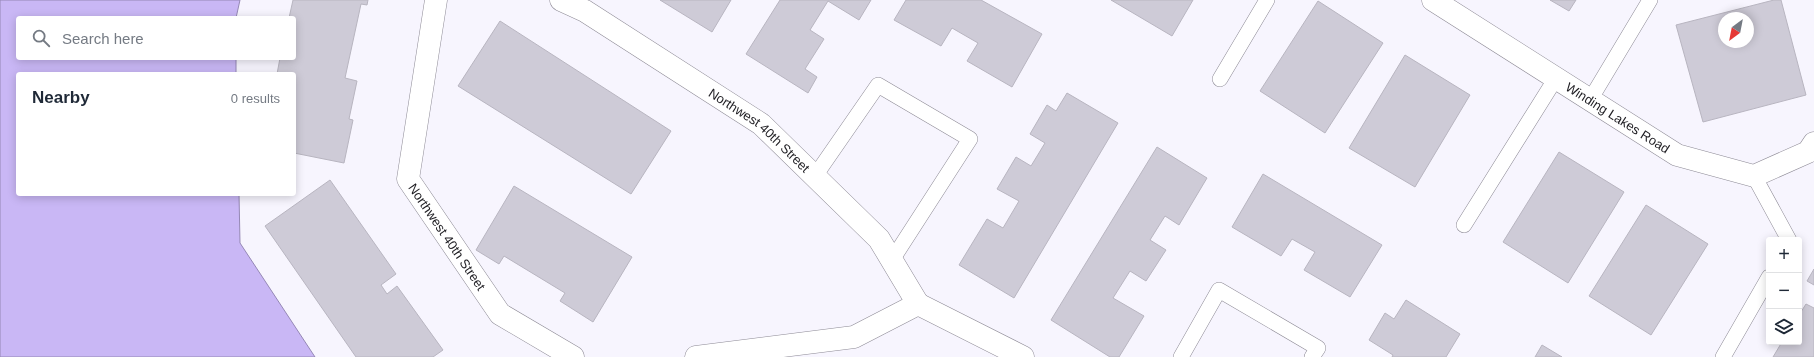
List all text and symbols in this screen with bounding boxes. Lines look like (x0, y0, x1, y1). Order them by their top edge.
north arrow (1718, 12, 1754, 48)
search box (16, 16, 296, 60)
icon: search (30, 27, 52, 49)
text: Search here (62, 30, 144, 47)
street label: Winding Lakes Road (1563, 79, 1672, 156)
street label: Northwest 40th Street (706, 85, 813, 176)
text: Nearby (32, 88, 90, 107)
text: 0 results (231, 91, 280, 106)
street label: Northwest 40th Street (405, 181, 489, 294)
map controls (1766, 237, 1802, 345)
button: + (1766, 237, 1802, 273)
button: − (1766, 273, 1802, 309)
button: layers (1766, 309, 1802, 345)

